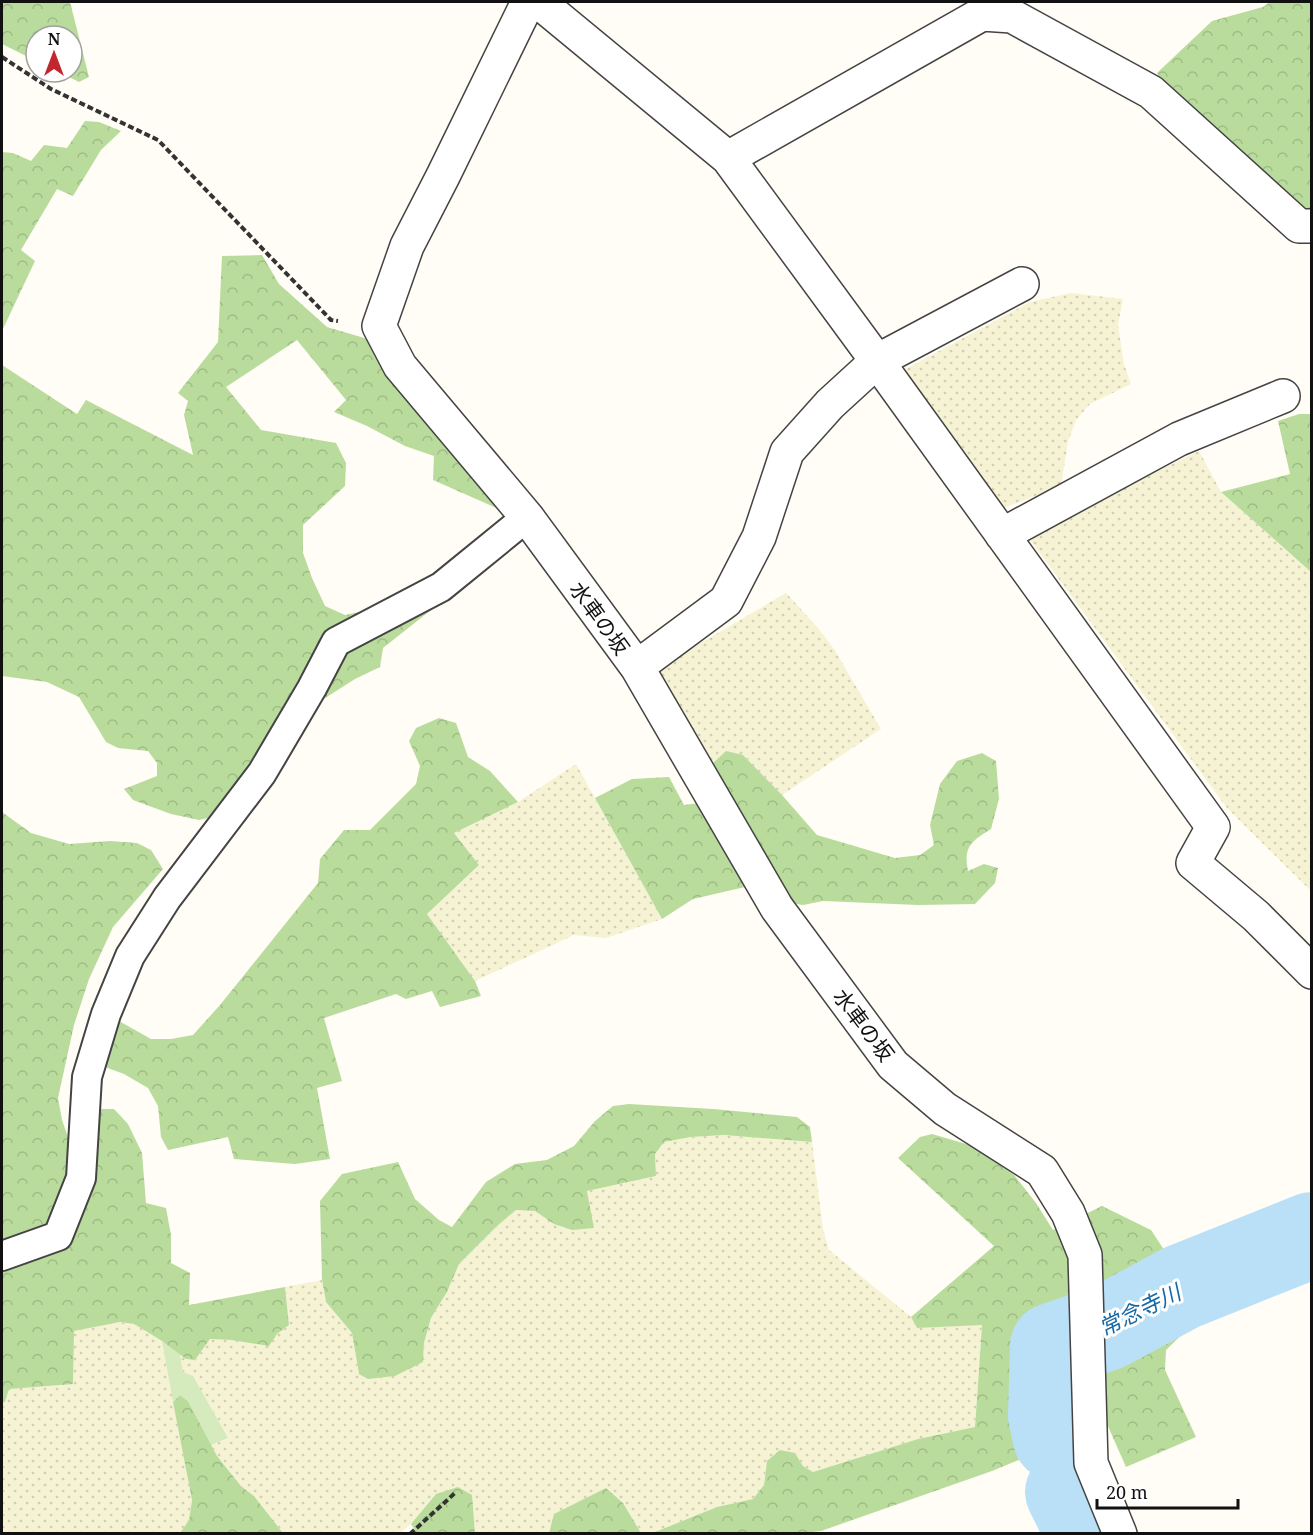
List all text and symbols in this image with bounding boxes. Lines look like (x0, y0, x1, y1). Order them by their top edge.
north arrow (24, 24, 84, 84)
text: N (48, 28, 61, 50)
street label: 水車の坂 (564, 576, 636, 660)
street label: 水車の坂 (828, 983, 900, 1067)
water label: 常念寺川 (1093, 1275, 1187, 1342)
scale bar (1097, 1472, 1238, 1510)
text: 20 m (1106, 1480, 1148, 1504)

